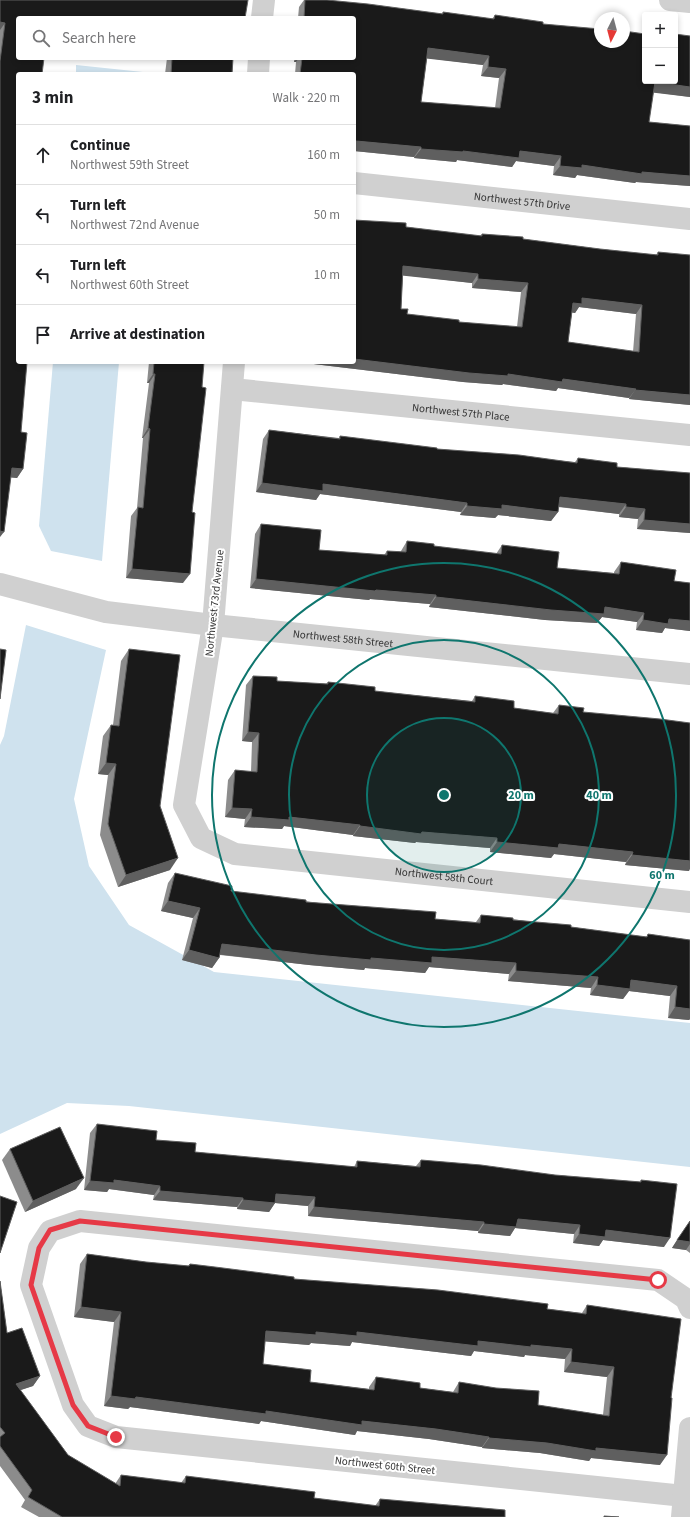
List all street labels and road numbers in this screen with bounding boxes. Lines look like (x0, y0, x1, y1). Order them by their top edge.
street label: Northwest 57th Drive (473, 189, 572, 214)
street label: Northwest 57th Place (411, 400, 511, 425)
street label: Northwest 73rd Avenue (201, 548, 228, 657)
street label: Northwest 58th Street (292, 626, 394, 651)
street label: Northwest 58th Court (394, 864, 494, 889)
street label: Northwest 60th Street (334, 1453, 436, 1478)

